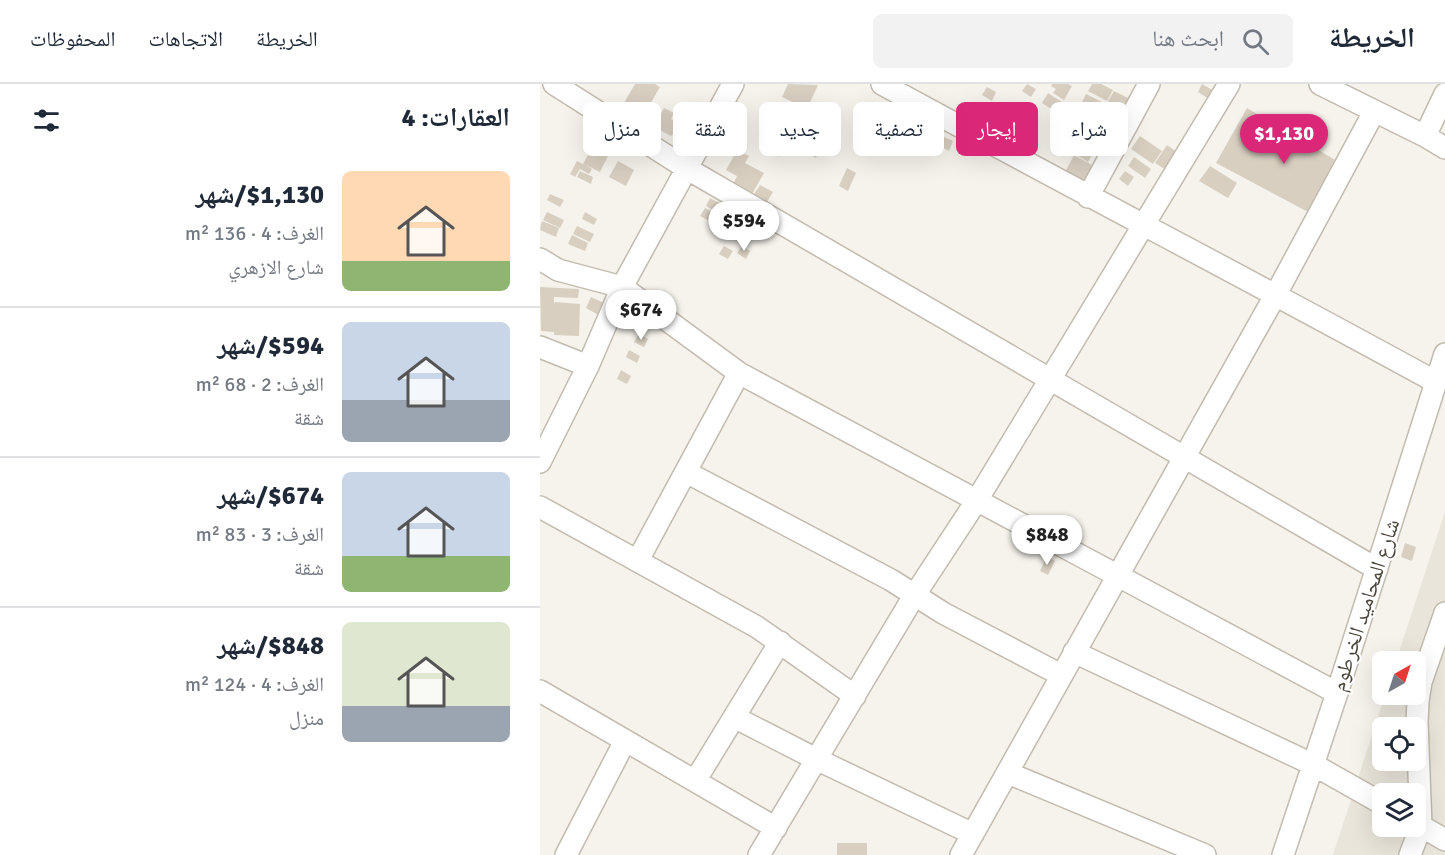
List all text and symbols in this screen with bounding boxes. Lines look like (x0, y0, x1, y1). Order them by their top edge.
search box (873, 14, 1293, 68)
text: الخريطة (1329, 21, 1415, 55)
text: ابحث هنا (1152, 25, 1224, 52)
icon: search (1239, 25, 1272, 58)
text: المحفوظات (30, 26, 115, 52)
text: الاتجاهات (148, 26, 223, 52)
text: الخريطة (256, 26, 318, 52)
text: العقارات: 4 (402, 102, 510, 134)
chip: منزل (583, 102, 661, 156)
chip: شقة (673, 102, 747, 156)
chip: جديد (759, 102, 841, 156)
chip: تصفية (853, 102, 944, 156)
chip: إيجار (956, 102, 1038, 156)
chip: شراء (1050, 102, 1128, 156)
icon: filters (30, 104, 63, 137)
pin: $1,130 (1235, 114, 1333, 165)
text: $1,130 (1254, 121, 1314, 146)
text: $1,130/شهر (196, 179, 324, 211)
icon: home (390, 195, 462, 267)
pin: $594 (708, 201, 780, 252)
text: $594 (722, 208, 766, 233)
text: الغرف: 4 · 136 m² (185, 221, 324, 246)
text: شارع الازهري (228, 255, 324, 280)
pin: $674 (605, 290, 677, 341)
text: $674 (619, 297, 663, 322)
text: $594/شهر (217, 330, 324, 362)
icon: home (390, 346, 462, 418)
text: الغرف: 2 · 68 m² (196, 372, 324, 397)
text: شقة (294, 406, 324, 431)
text: $674/شهر (217, 480, 324, 512)
icon: home (390, 496, 462, 568)
pin: $848 (1011, 515, 1083, 566)
street label: شارع المحاميد الخرطوم (1325, 516, 1406, 695)
text: الغرف: 3 · 83 m² (196, 522, 324, 547)
text: $848 (1025, 522, 1069, 547)
text: شقة (294, 556, 324, 581)
text: $848/شهر (217, 630, 324, 662)
icon: home (390, 646, 462, 718)
north arrow (1372, 651, 1426, 705)
map controls (1372, 651, 1426, 837)
text: الغرف: 4 · 124 m² (185, 672, 324, 697)
text: منزل (289, 706, 324, 731)
button: locate (1372, 717, 1426, 771)
button: layers (1372, 783, 1426, 837)

